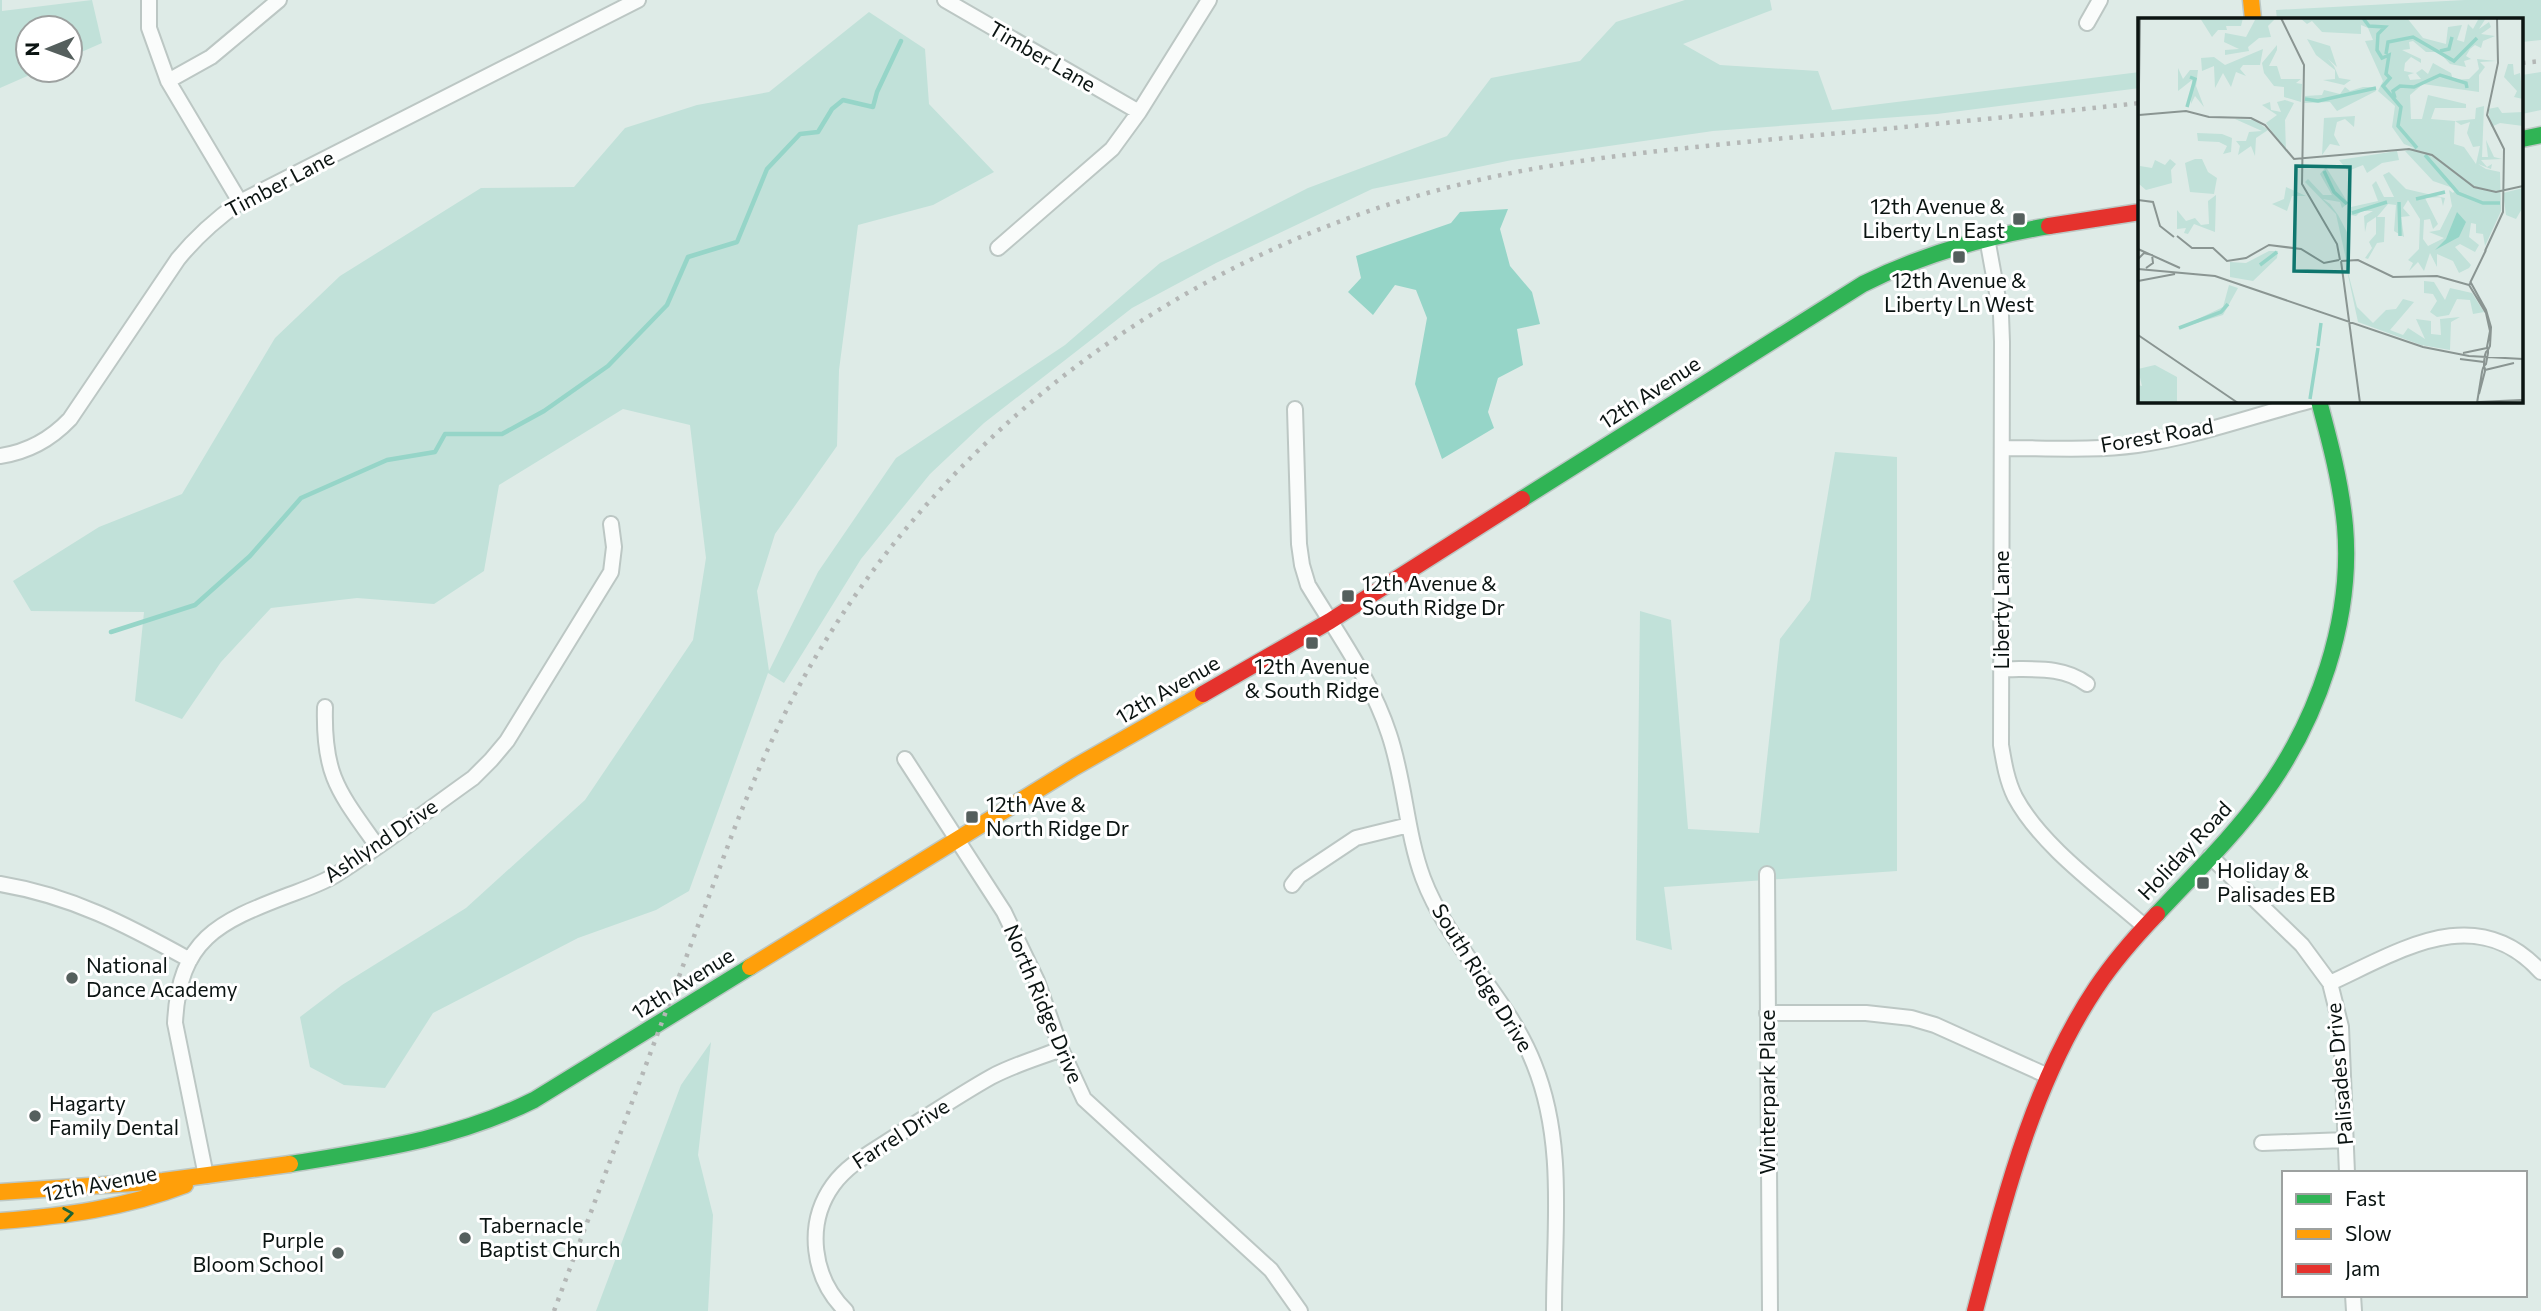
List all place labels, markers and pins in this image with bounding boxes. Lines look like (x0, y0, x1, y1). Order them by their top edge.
place label: 12th Avenue & Liberty Ln East (1863, 193, 2006, 242)
marker: 12th Avenue & Liberty Ln East (2011, 211, 2027, 227)
marker: 12th Avenue & Liberty Ln West (1951, 249, 1967, 265)
place label: 12th Avenue & Liberty Ln West (1884, 267, 2034, 316)
place label: 12th Avenue & South Ridge Dr (1362, 570, 1505, 619)
marker: 12th Avenue & South Ridge Dr (1340, 588, 1356, 604)
marker: 12th Avenue & South Ridge (1304, 635, 1320, 651)
place label: 12th Avenue & South Ridge (1245, 653, 1379, 702)
place label: 12th Ave & North Ridge Dr (986, 791, 1129, 840)
marker: 12th Ave & North Ridge Dr (964, 809, 980, 825)
place label: Holiday & Palisades EB (2217, 857, 2335, 906)
marker: Holiday & Palisades EB (2195, 875, 2211, 891)
place label: National Dance Academy (86, 952, 238, 1001)
marker: National Dance Academy (64, 970, 80, 986)
place label: Hagarty Family Dental (49, 1090, 179, 1139)
marker: Hagarty Family Dental (27, 1108, 43, 1124)
place label: Tabernacle Baptist Church (479, 1212, 621, 1261)
place label: Purple Bloom School (193, 1227, 324, 1276)
marker: Tabernacle Baptist Church (457, 1230, 473, 1246)
marker: Purple Bloom School (330, 1245, 346, 1261)

